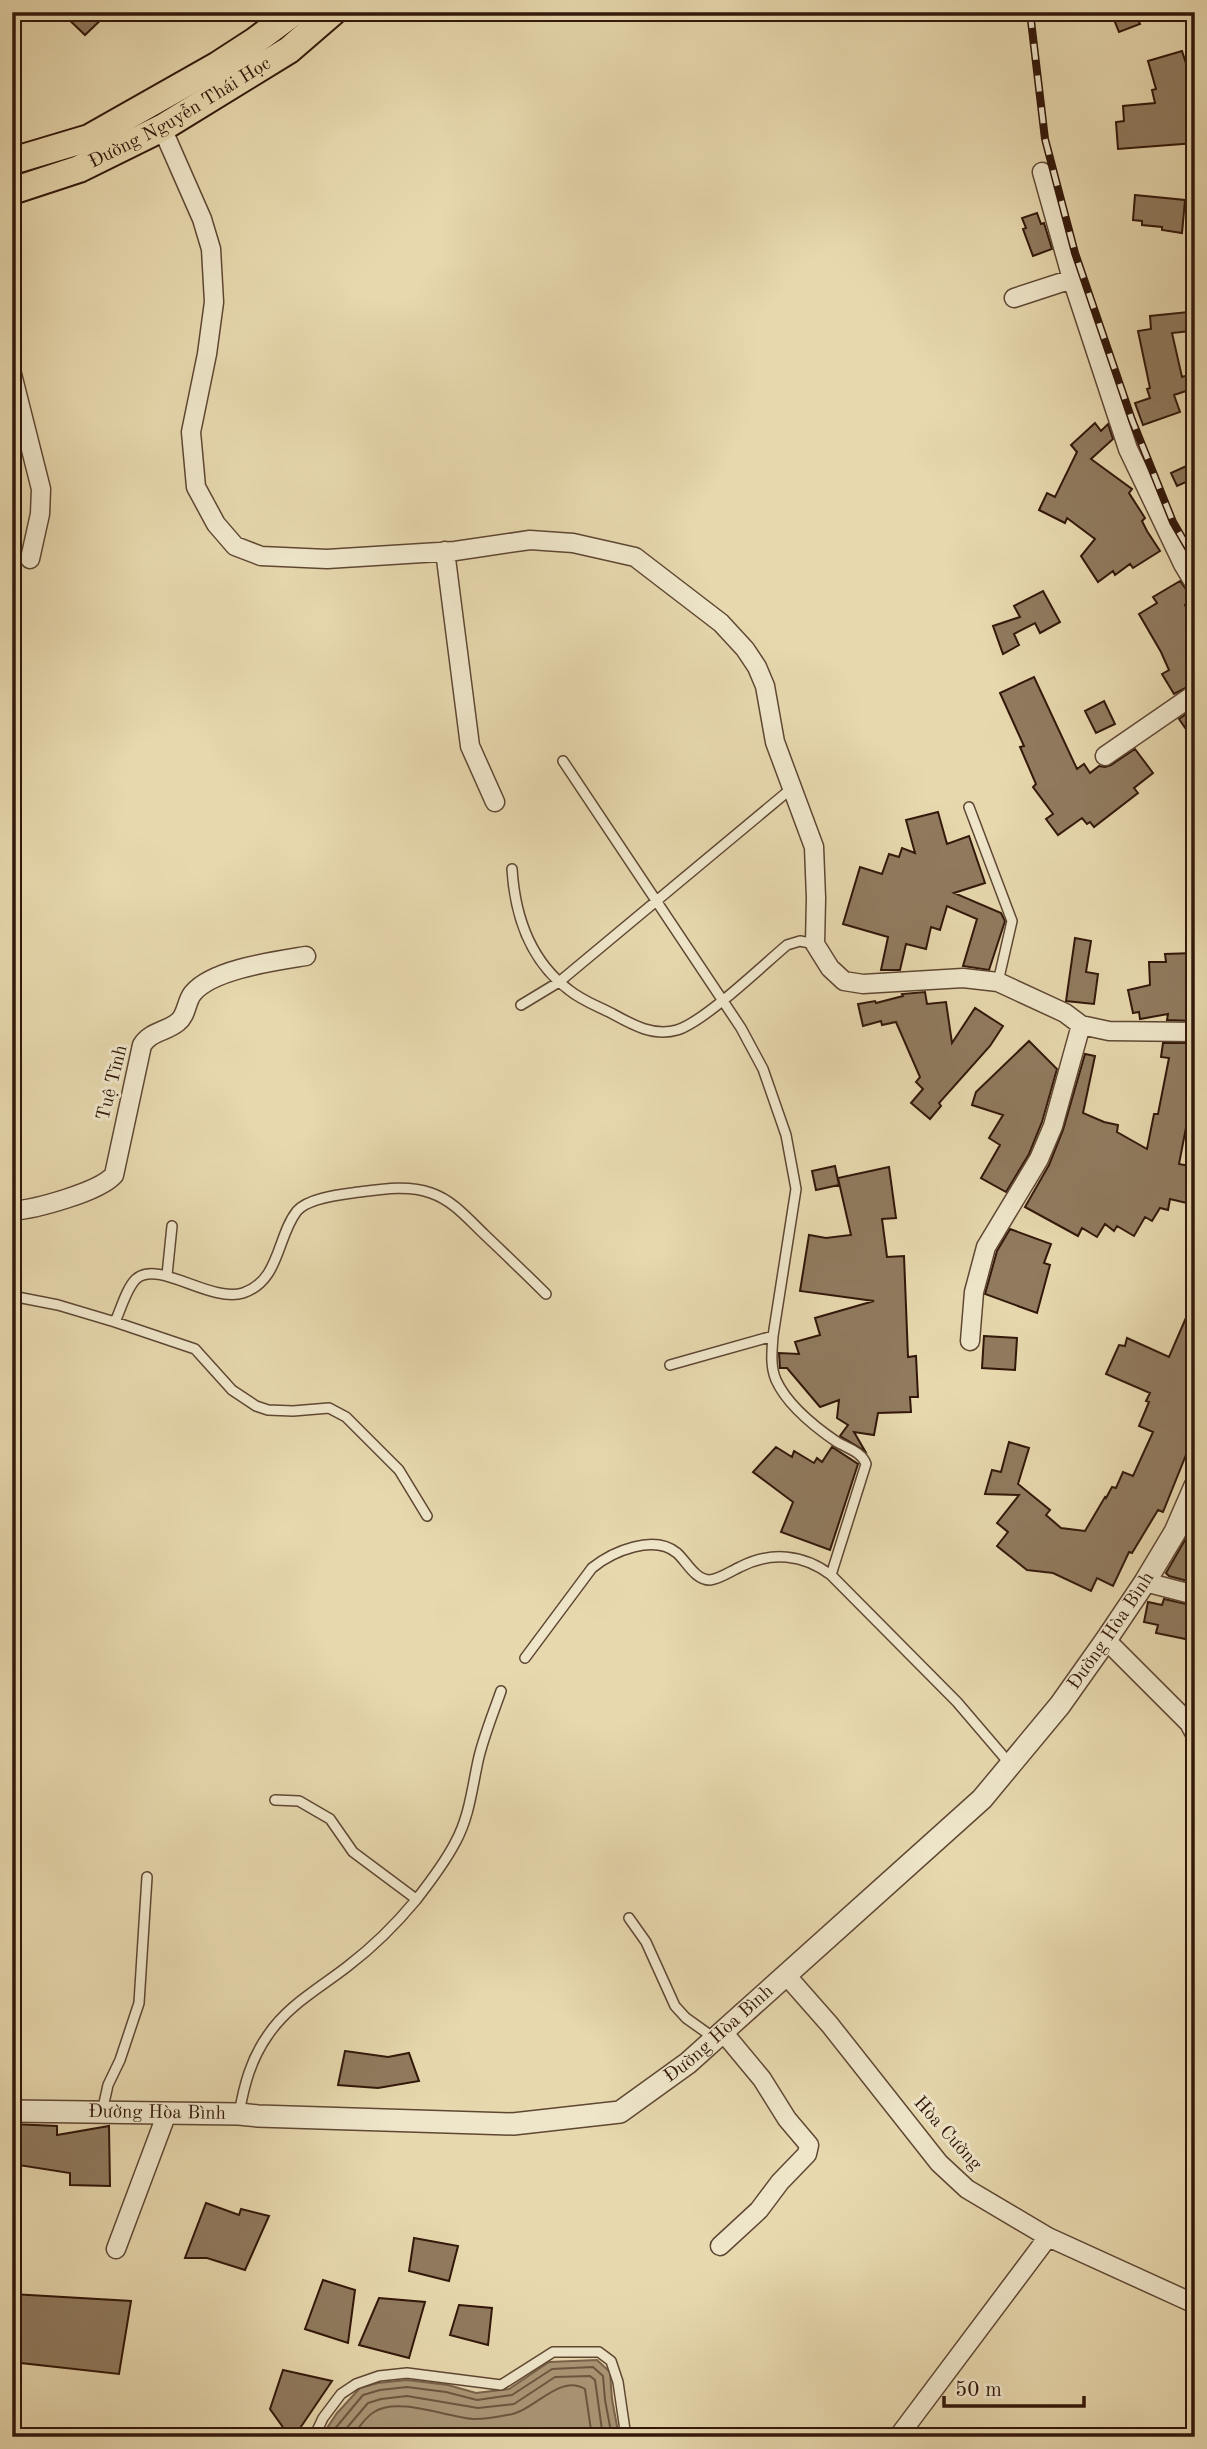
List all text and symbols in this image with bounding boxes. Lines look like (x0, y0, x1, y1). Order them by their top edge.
street label: Đường Nguyễn Thái Học (86, 54, 274, 172)
street label: Tuệ Tĩnh (94, 1043, 132, 1123)
street label: Đường Hòa Bình (1064, 1569, 1158, 1693)
street label: Đường Hòa Bình (661, 1982, 777, 2086)
street label: Hòa Cường (909, 2093, 985, 2175)
street label: Đường Hòa Bình (88, 2103, 226, 2123)
scale bar (944, 2365, 1084, 2409)
text: 50 m (955, 2380, 1002, 2401)

